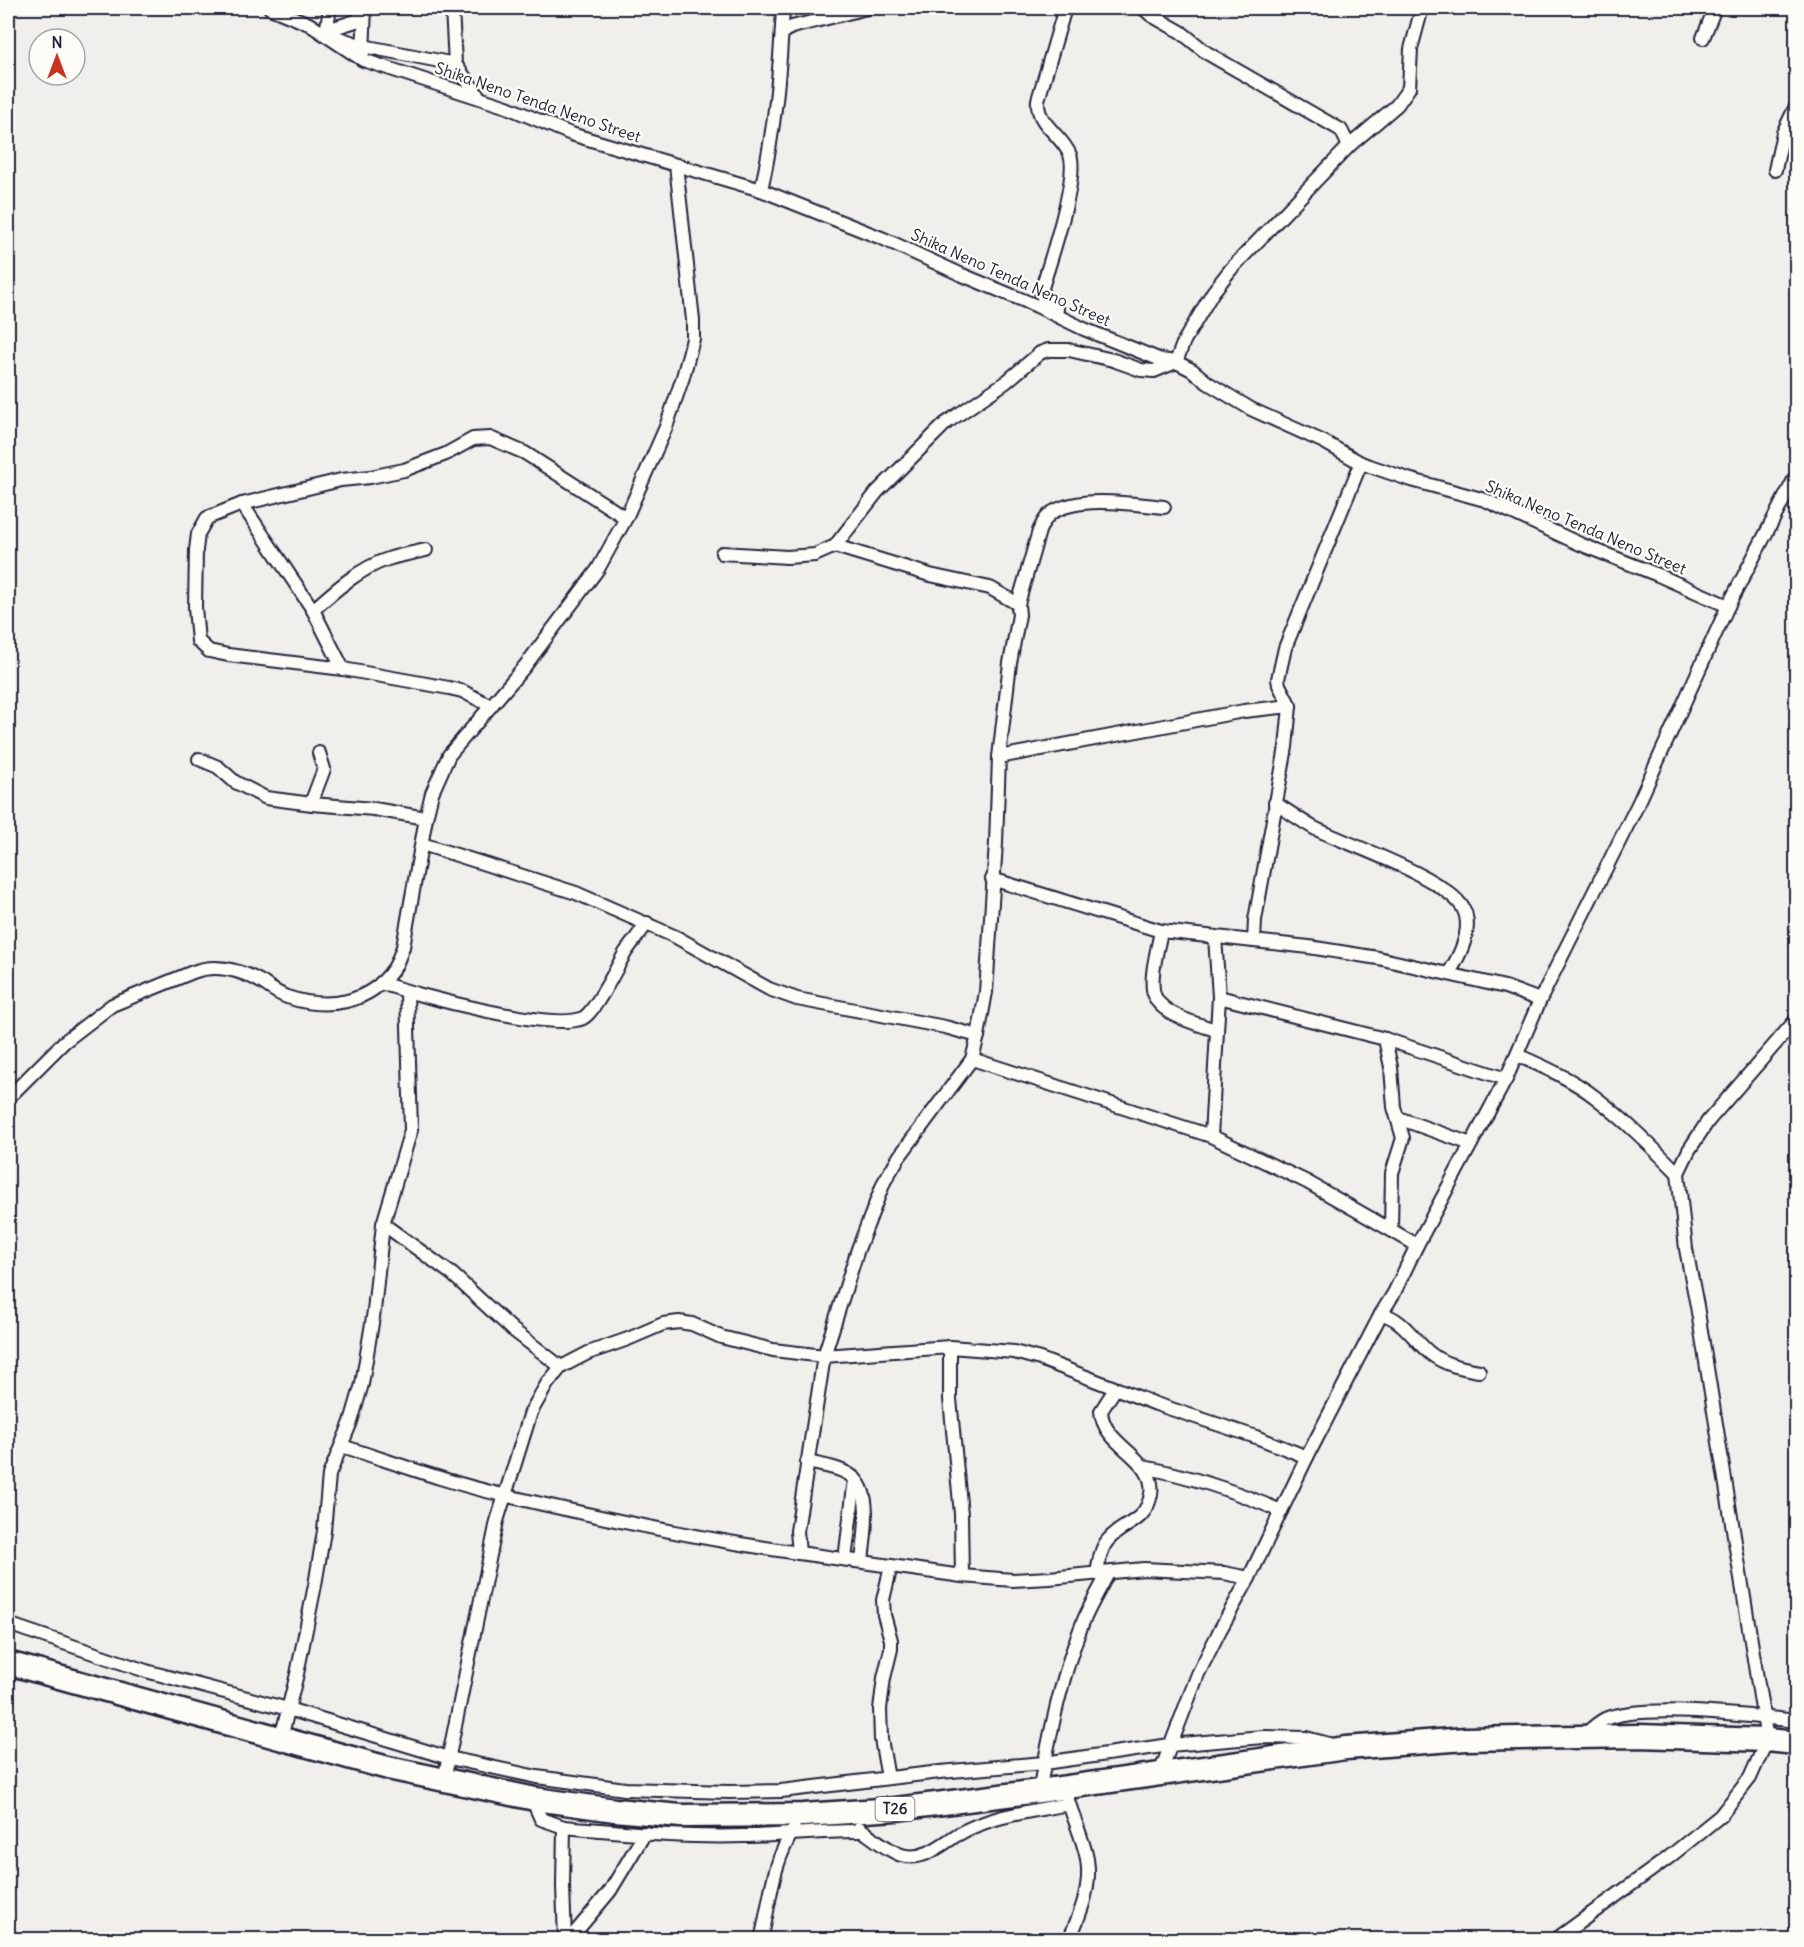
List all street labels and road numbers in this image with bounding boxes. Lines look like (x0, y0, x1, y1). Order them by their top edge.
street label: Shika Neno Tenda Neno Street (433, 57, 644, 147)
street label: Shika Neno Tenda Neno Street (908, 224, 1114, 330)
street label: Shika Neno Tenda Neno Street (1483, 476, 1690, 579)
road number: T26 (876, 1797, 914, 1821)

